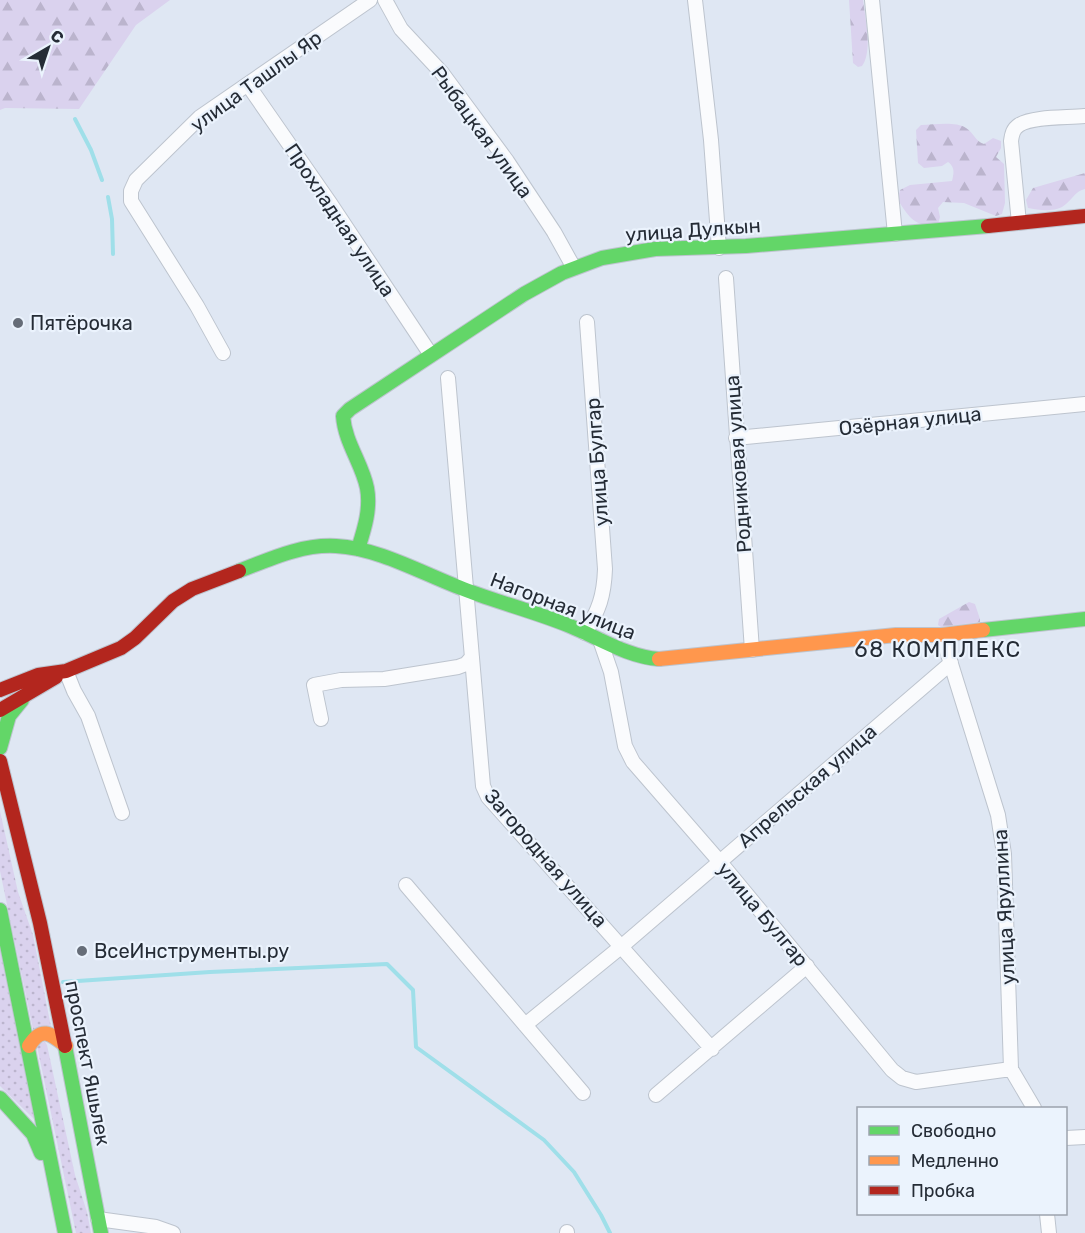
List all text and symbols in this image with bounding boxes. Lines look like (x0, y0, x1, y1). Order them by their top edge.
north arrow (18, 18, 78, 78)
street label: улица Ташлы Яр (186, 25, 326, 137)
text: С (47, 26, 67, 48)
street label: Рыбацкая улица (426, 61, 538, 203)
street label: Прохладная улица (280, 139, 400, 301)
street label: улица Дулкын (625, 213, 761, 247)
place label: Пятёрочка (30, 311, 133, 335)
marker: Пятёрочка (11, 316, 25, 330)
street label: Родниковая улица (720, 374, 756, 554)
street label: улица Булгар (581, 397, 613, 527)
street label: Озёрная улица (837, 402, 983, 440)
street label: Нагорная улица (487, 567, 639, 645)
district label: 68 КОМПЛЕКС (854, 636, 1022, 663)
street label: Апрельская улица (733, 719, 881, 853)
street label: Загородная улица (479, 784, 613, 932)
street label: улица Яруллина (988, 828, 1020, 986)
street label: улица Булгар (712, 857, 814, 971)
place label: ВсеИнструменты.ру (94, 939, 289, 963)
marker: ВсеИнструменты.ру (75, 944, 89, 958)
street label: проспект Яшьлек (60, 978, 116, 1148)
legend (857, 1107, 1067, 1215)
text: Свободно (911, 1120, 996, 1142)
text: Медленно (911, 1150, 999, 1172)
text: Пробка (911, 1180, 975, 1202)

